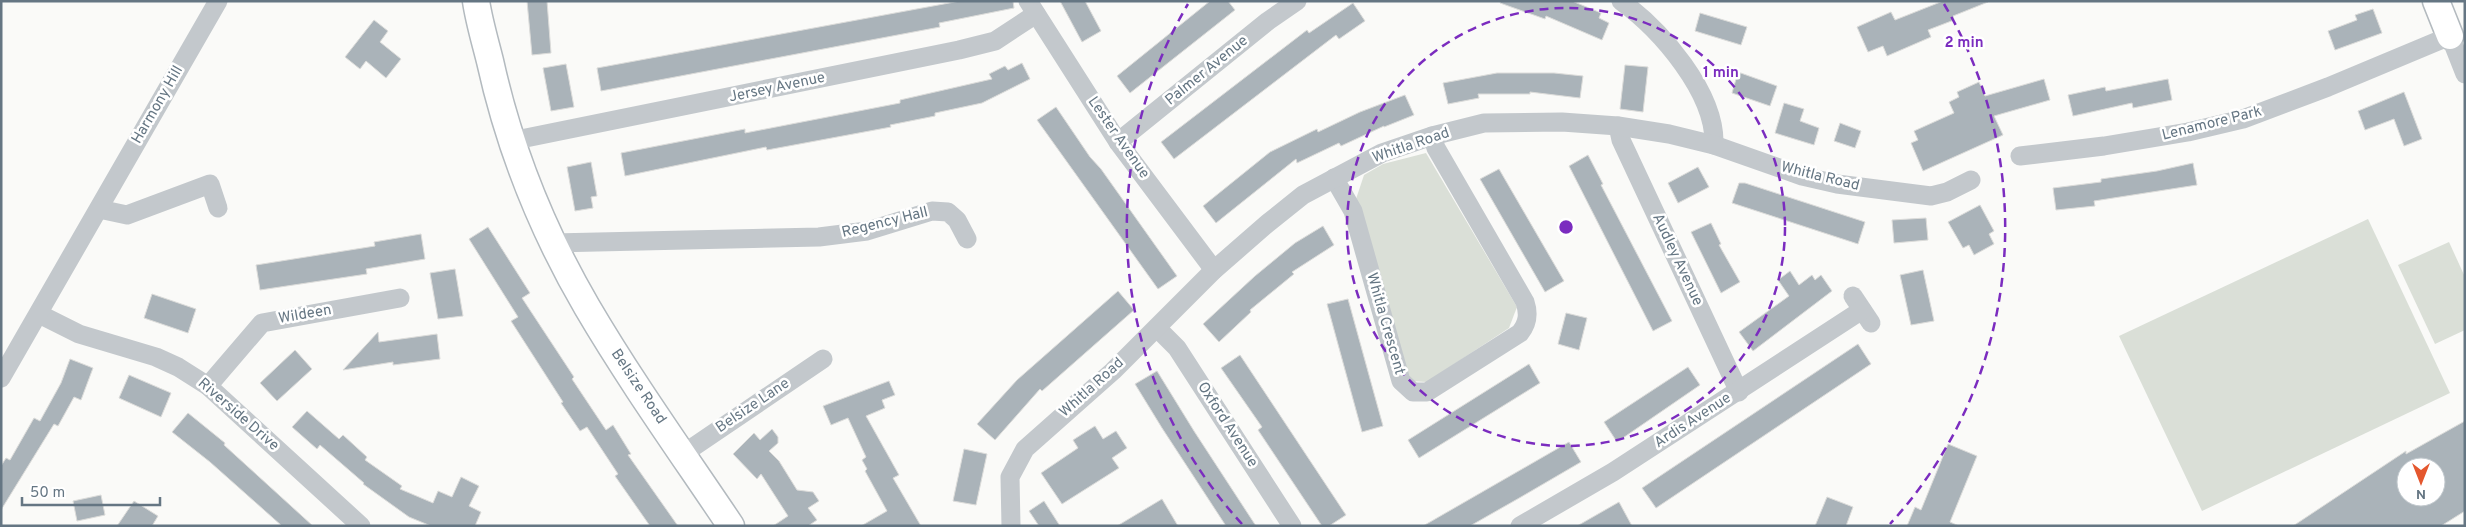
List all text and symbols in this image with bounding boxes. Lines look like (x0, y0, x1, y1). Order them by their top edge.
street label: Palmer Avenue (1162, 32, 1252, 110)
text: 2 min (1944, 34, 1984, 53)
street label: Harmony Hill (128, 63, 188, 147)
text: 1 min (1703, 64, 1739, 83)
street label: Jersey Avenue (727, 69, 827, 107)
street label: Lester Avenue (1083, 93, 1153, 183)
street label: Lenamore Park (2160, 102, 2264, 146)
street label: Whitla Road (1370, 124, 1452, 168)
street label: Whitla Road (1779, 158, 1861, 196)
street label: Regency Hall (840, 203, 930, 243)
street label: Audley Avenue (1647, 211, 1707, 309)
centre of rings (1557, 218, 1575, 236)
street label: Whitla Crescent (1361, 271, 1409, 377)
street label: Wildeen (277, 301, 333, 329)
street label: Belsize Road (606, 346, 670, 428)
street label: Whitla Road (1056, 354, 1128, 422)
street label: Riverside Drive (193, 374, 283, 456)
street label: Belsize Lane (712, 374, 794, 438)
street label: Oxford Avenue (1192, 379, 1262, 471)
street label: Ardis Avenue (1651, 389, 1735, 453)
north arrow (2396, 457, 2446, 507)
scale bar (22, 474, 160, 506)
text: 50 m (30, 484, 65, 503)
text: N (2416, 485, 2426, 502)

